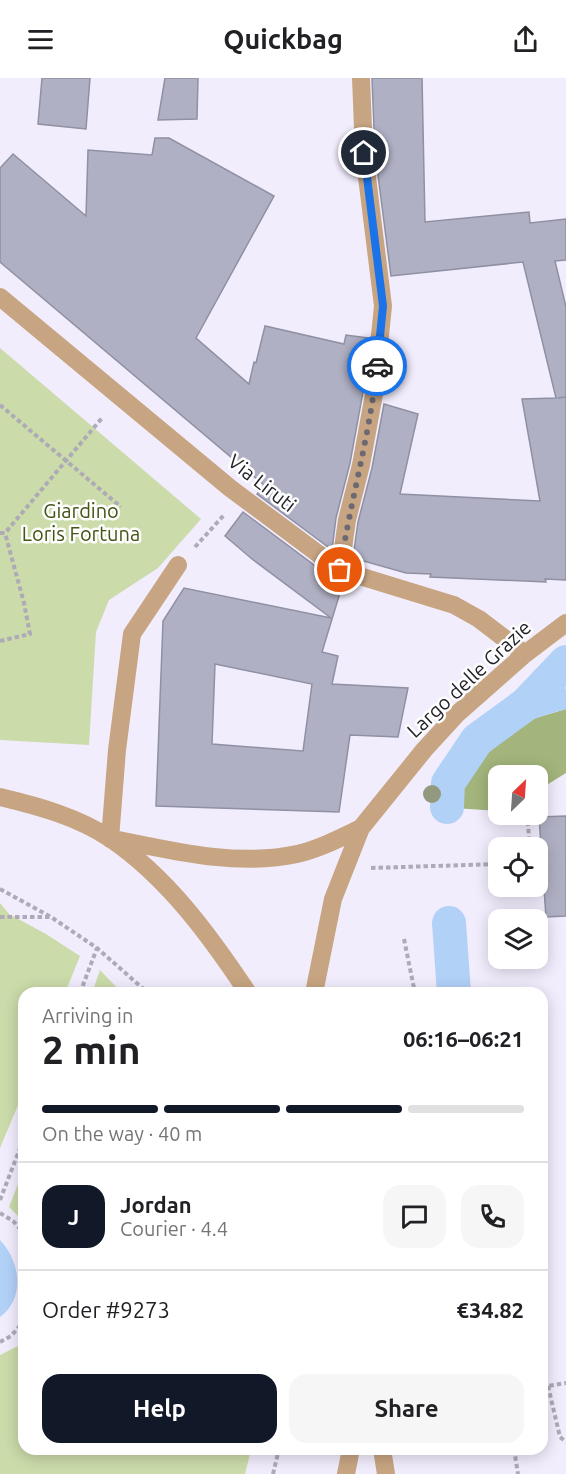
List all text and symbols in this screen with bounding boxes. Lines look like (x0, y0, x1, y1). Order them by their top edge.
icon: menu (24, 23, 57, 56)
icon: share (509, 23, 542, 56)
text: Quickbag (223, 24, 343, 54)
pin (338, 127, 389, 178)
icon: home (347, 136, 380, 169)
courier (347, 336, 407, 396)
icon: car (361, 350, 394, 383)
street label: Via Liruti (224, 449, 301, 516)
park label: Giardino Loris Fortuna (22, 499, 140, 545)
pin (314, 544, 365, 595)
icon: bag (323, 553, 356, 586)
street label: Largo delle Grazie (402, 615, 535, 742)
north arrow (488, 765, 548, 825)
map controls (488, 765, 548, 969)
button: locate (488, 837, 548, 897)
button: layers (488, 909, 548, 969)
text: Arriving in (42, 1004, 133, 1027)
text: 06:16–06:21 (403, 1026, 524, 1051)
text: 2 min (42, 1028, 141, 1071)
text: On the way · 40 m (42, 1122, 202, 1145)
button: chat (383, 1185, 446, 1248)
button: phone (461, 1185, 524, 1248)
text: Jordan (120, 1192, 192, 1217)
text: J (68, 1204, 79, 1229)
text: Courier · 4.4 (120, 1217, 228, 1240)
text: Order #9273 (42, 1297, 170, 1322)
text: €34.82 (457, 1297, 524, 1322)
button: Help (42, 1374, 277, 1443)
button: Share (289, 1374, 524, 1443)

